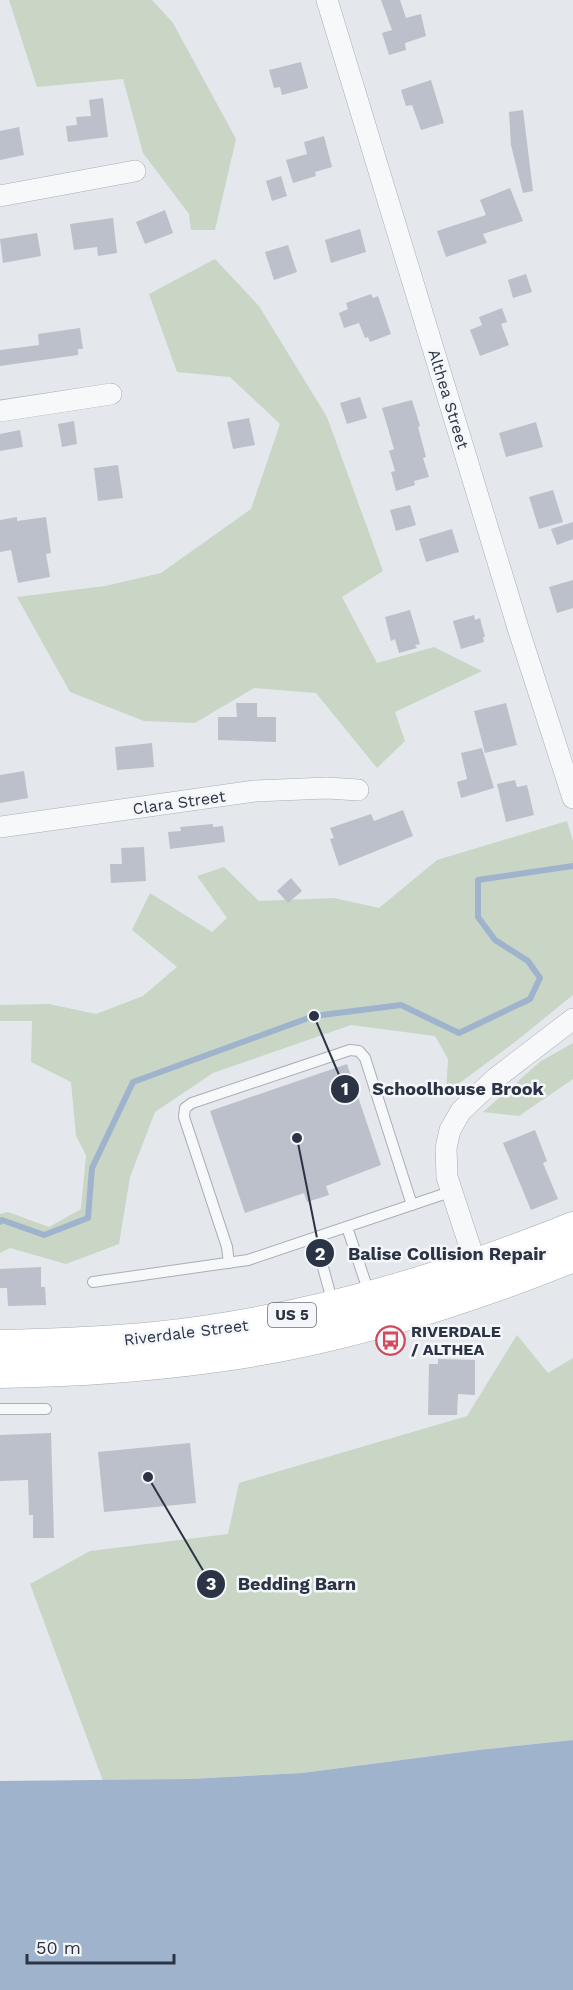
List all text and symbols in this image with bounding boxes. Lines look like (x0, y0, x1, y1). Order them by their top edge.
street label: Althea Street (424, 347, 473, 452)
street label: Clara Street (131, 787, 227, 818)
callout: Schoolhouse Brook (330, 1071, 556, 1107)
text: 1 (341, 1078, 349, 1099)
text: Schoolhouse Brook (372, 1078, 544, 1099)
callout: Balise Collision Repair (305, 1235, 558, 1271)
text: 2 (315, 1243, 325, 1264)
text: Balise Collision Repair (348, 1243, 546, 1264)
road number: US 5 (268, 1303, 316, 1327)
street label: Riverdale Street (123, 1315, 250, 1350)
place label: RIVERDALE / ALTHEA (411, 1322, 501, 1359)
bus stop icon: RIVERDALE / ALTHEA (374, 1324, 406, 1356)
callout: Bedding Barn (196, 1566, 368, 1602)
text: 3 (206, 1573, 216, 1594)
text: Bedding Barn (238, 1573, 356, 1594)
scale bar (27, 1927, 174, 1965)
text: 50 m (36, 1937, 81, 1958)

